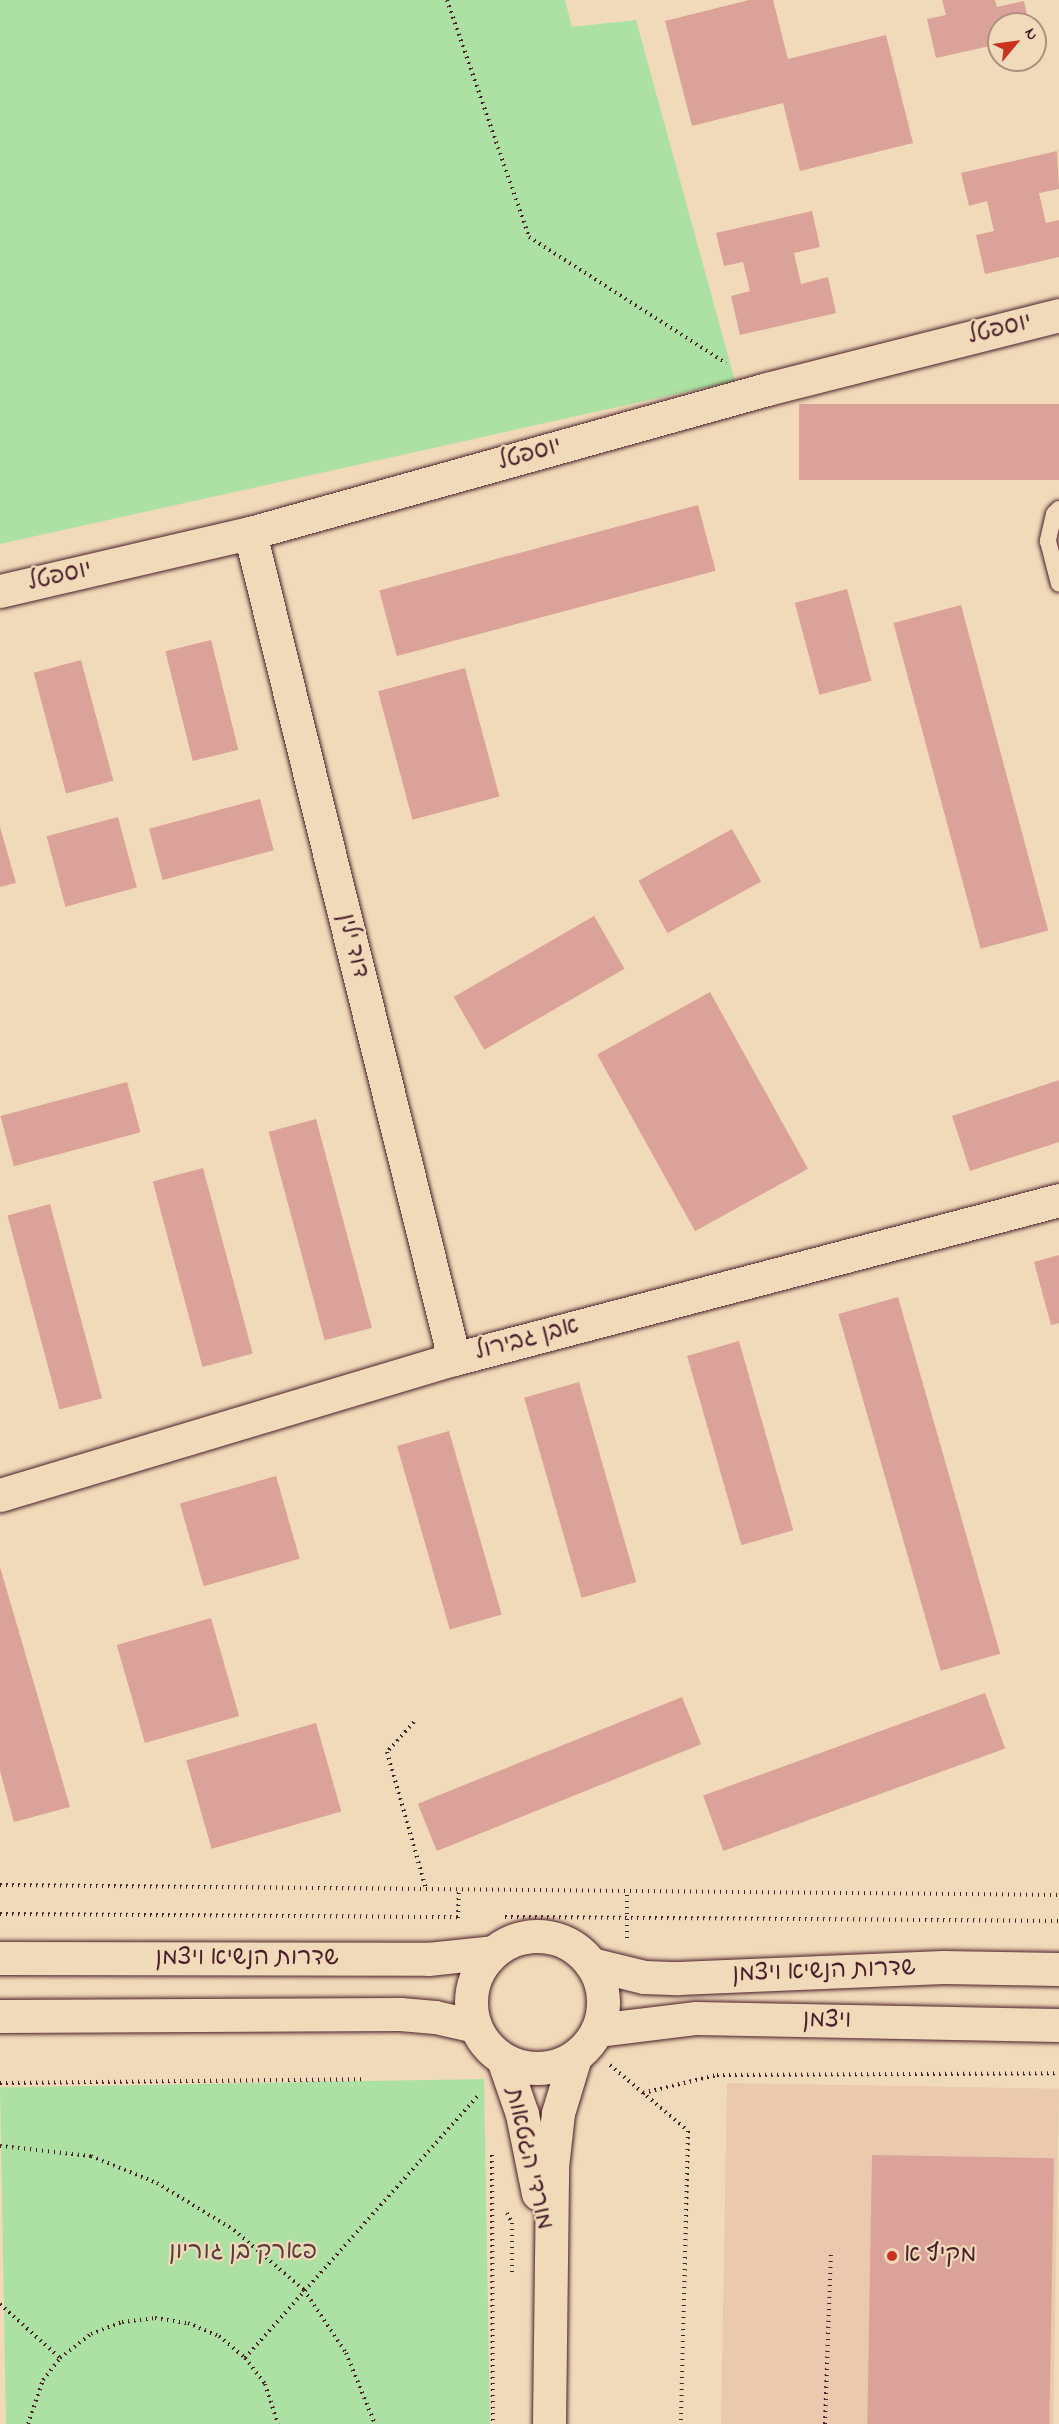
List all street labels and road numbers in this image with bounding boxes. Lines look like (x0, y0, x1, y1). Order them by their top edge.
street label: יוספטל (965, 308, 1035, 352)
street label: יוספטל (495, 432, 565, 478)
street label: יוספטל (25, 556, 95, 598)
street label: דוד ילין (330, 911, 374, 981)
street label: אבן גבירול (472, 1312, 582, 1368)
street label: שדרות הנשיא ויצמן (155, 1945, 339, 1973)
street label: שדרות הנשיא ויצמן (732, 1954, 916, 1990)
street label: ויצמן (802, 2006, 852, 2036)
street label: מורדי הגטאות (498, 2085, 558, 2233)

